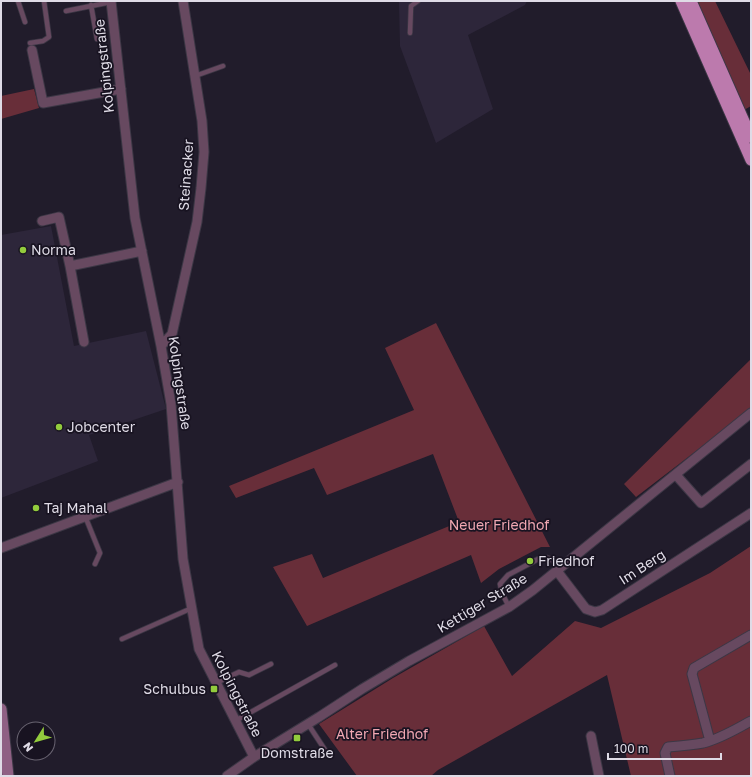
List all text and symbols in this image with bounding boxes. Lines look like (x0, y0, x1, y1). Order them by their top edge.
street label: Kolpingstraße (90, 18, 117, 114)
street label: Steinacker (175, 138, 197, 211)
place label: Norma (31, 241, 76, 258)
marker: Norma (18, 245, 28, 255)
street label: Kolpingstraße (166, 335, 195, 431)
place label: Jobcenter (67, 418, 136, 435)
marker: Jobcenter (54, 422, 64, 432)
place label: Taj Mahal (44, 499, 108, 516)
marker: Taj Mahal (31, 503, 41, 513)
park label: Neuer Friedhof (449, 516, 549, 533)
street label: Im Berg (615, 545, 668, 588)
place label: Friedhof (538, 552, 594, 569)
marker: Friedhof (525, 556, 535, 566)
street label: Kettiger Straße (434, 569, 530, 636)
street label: Kolpingstraße (208, 648, 266, 740)
place label: Schulbus (143, 680, 206, 697)
marker: Schulbus (209, 684, 219, 694)
north arrow (16, 721, 56, 761)
park label: Alter Friedhof (336, 725, 428, 742)
marker: Domstraße (292, 733, 302, 743)
scale bar (608, 735, 721, 761)
text: N (20, 740, 35, 755)
text: 100 m (614, 741, 648, 756)
place label: Domstraße (260, 744, 334, 761)

